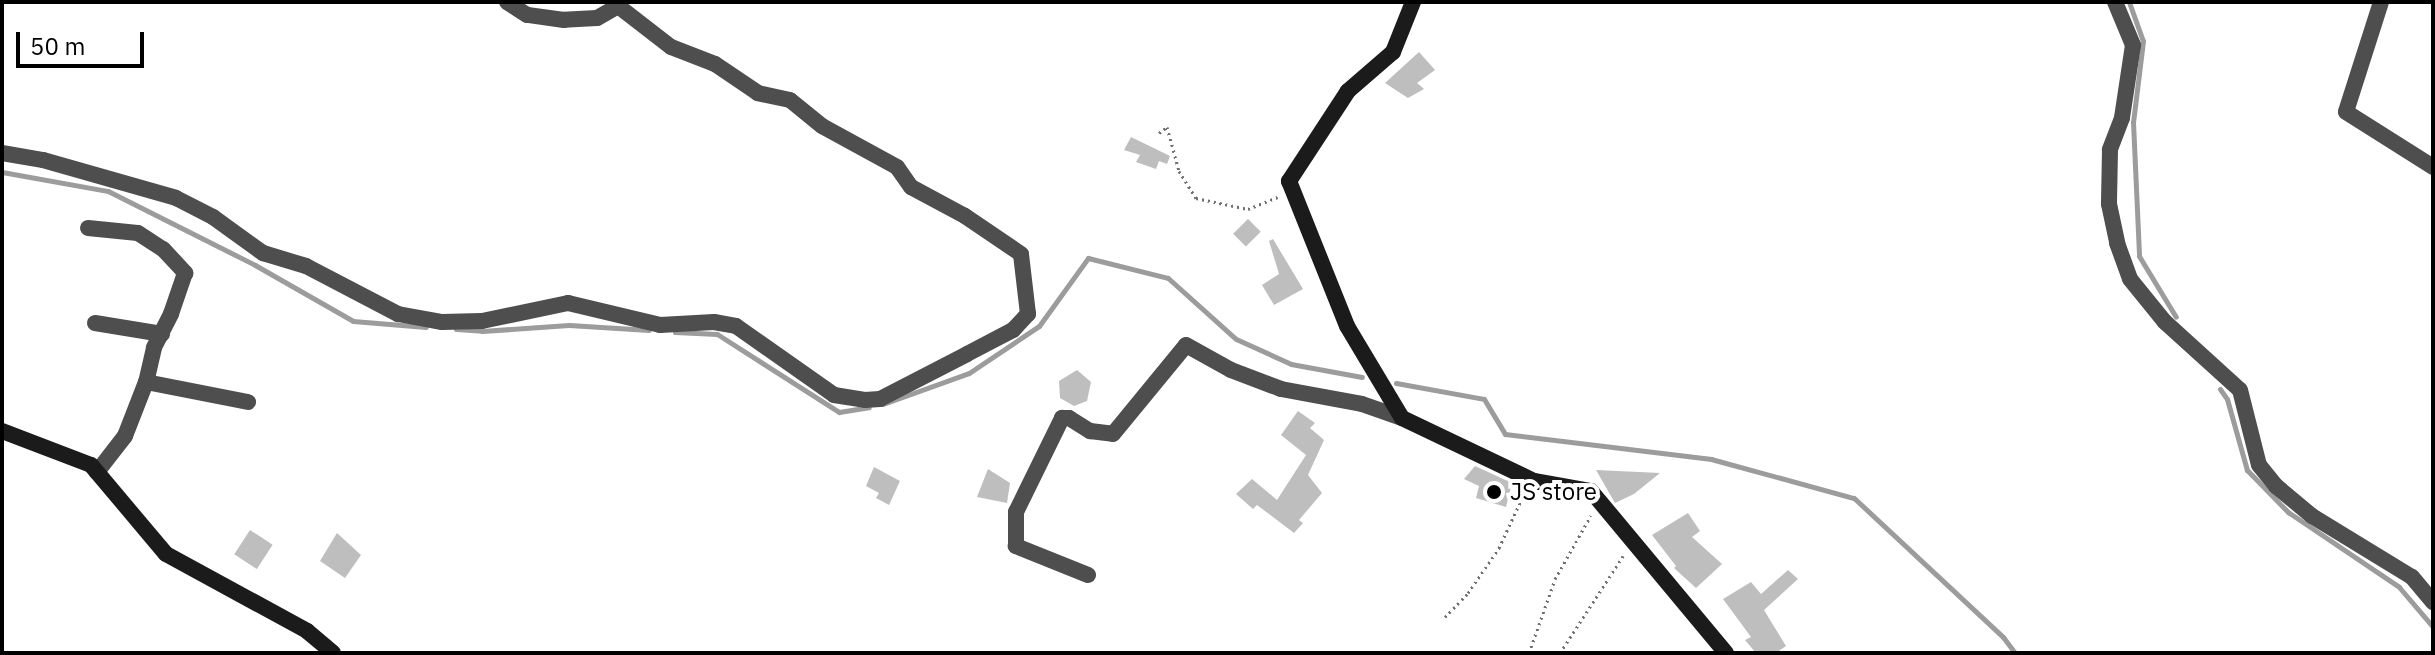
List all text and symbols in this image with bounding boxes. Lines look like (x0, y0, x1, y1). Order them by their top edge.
scale bar (20, 16, 148, 66)
text: 50 m (30, 30, 85, 62)
place label: JS store (1510, 478, 1597, 506)
marker: JS store (1485, 483, 1503, 501)

